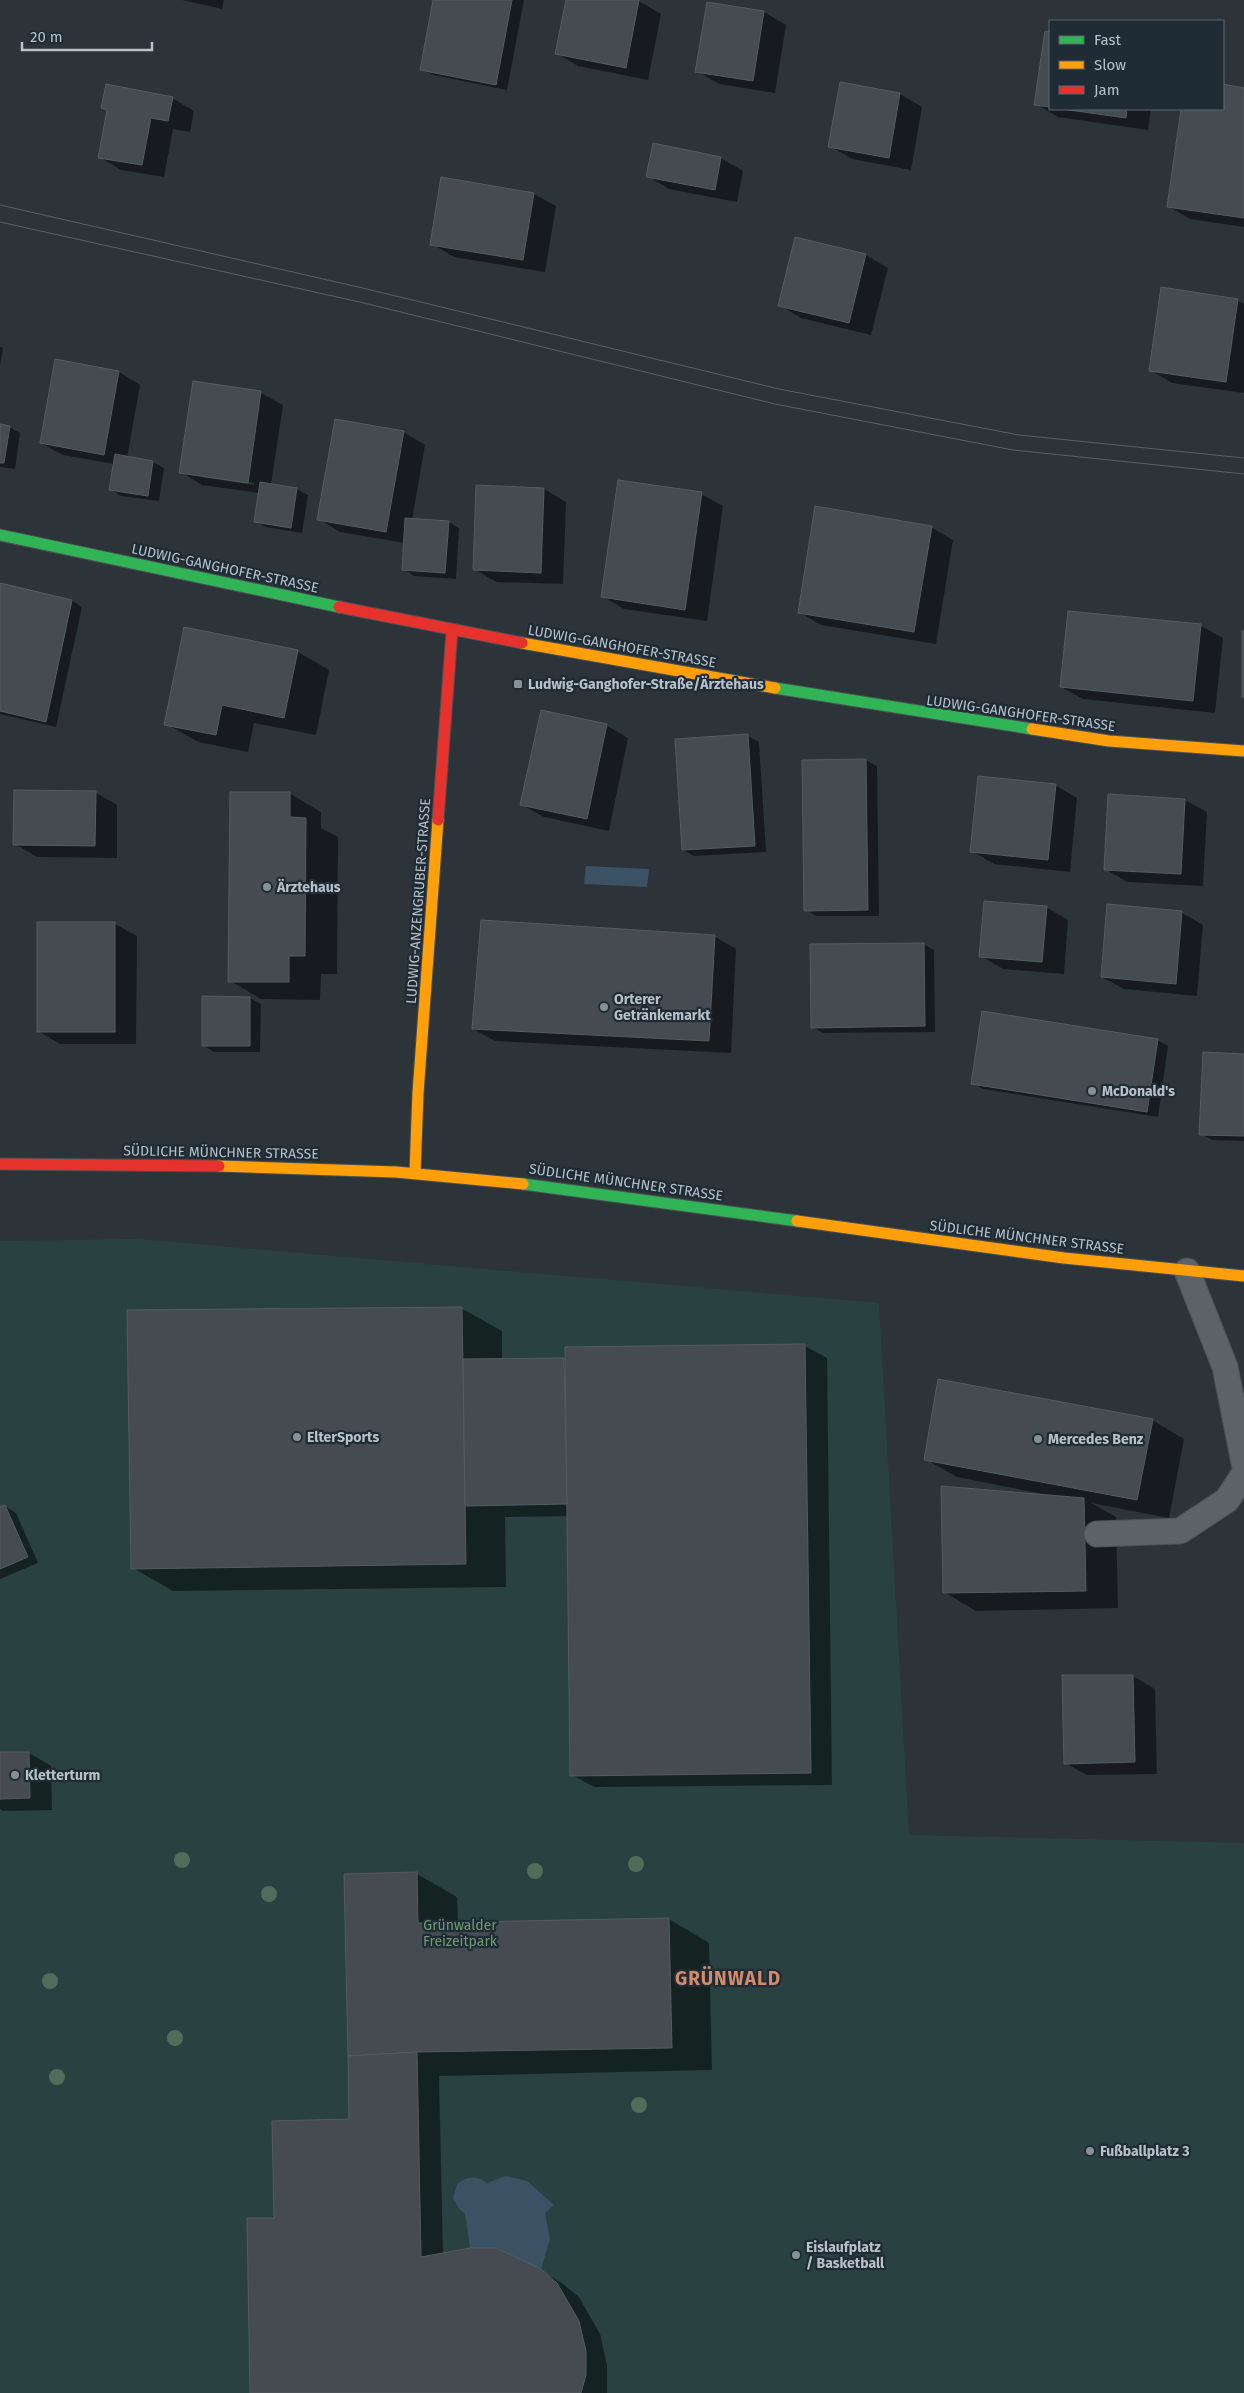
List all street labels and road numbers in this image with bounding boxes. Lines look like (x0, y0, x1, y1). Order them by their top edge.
street label: LUDWIG-GANGHOFER-STRASSE (130, 540, 320, 597)
street label: LUDWIG-GANGHOFER-STRASSE (527, 622, 717, 671)
street label: LUDWIG-GANGHOFER-STRASSE (925, 692, 1117, 735)
street label: LUDWIG-ANZENGRUBER-STRASSE (403, 798, 434, 1004)
street label: SÜDLICHE MÜNCHNER STRASSE (123, 1141, 319, 1163)
street label: SÜDLICHE MÜNCHNER STRASSE (528, 1159, 724, 1205)
street label: SÜDLICHE MÜNCHNER STRASSE (929, 1216, 1125, 1258)

